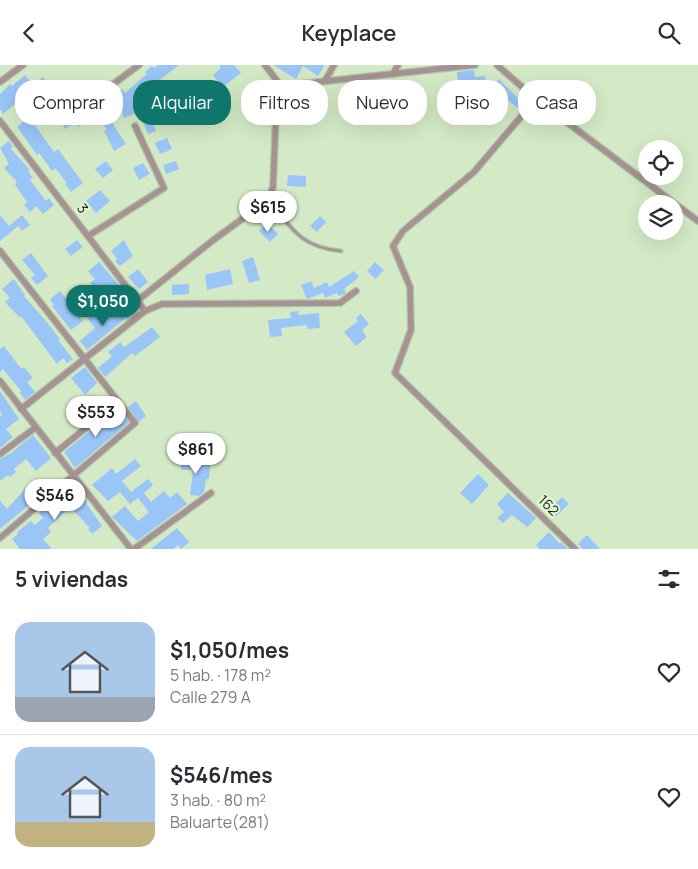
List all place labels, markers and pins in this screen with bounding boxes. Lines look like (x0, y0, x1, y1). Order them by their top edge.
pin: $615 (238, 191, 298, 233)
pin: $1,050 (62, 285, 144, 327)
pin: $553 (66, 395, 126, 438)
pin: $861 (166, 433, 226, 475)
pin: $546 (25, 479, 85, 521)

